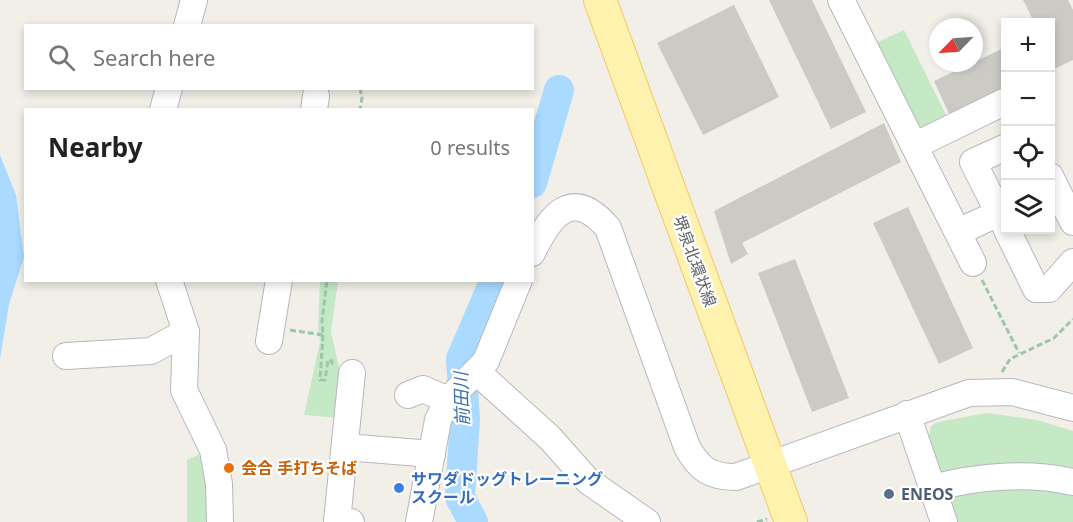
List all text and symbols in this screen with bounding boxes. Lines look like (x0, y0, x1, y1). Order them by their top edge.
north arrow (929, 18, 983, 72)
map controls (1001, 18, 1055, 234)
button: + (1001, 18, 1055, 72)
search box (24, 24, 534, 90)
icon: search (45, 41, 78, 74)
text: Search here (93, 42, 215, 72)
button: − (1001, 72, 1055, 126)
button: locate (1001, 126, 1055, 180)
text: Nearby (48, 129, 143, 165)
text: 0 results (430, 134, 510, 161)
button: layers (1001, 180, 1055, 234)
street label: 堺泉北環状線 (668, 212, 722, 310)
water label: 前田川 (448, 370, 474, 426)
place label: 会合 手打ちそば (241, 457, 357, 479)
marker: 会合 手打ちそば (222, 461, 236, 475)
place label: サワダドッグトレーニング スクール (411, 468, 603, 508)
marker: サワダドッグトレーニング スクール (392, 481, 406, 495)
place label: ENEOS (901, 483, 954, 505)
marker: ENEOS (882, 487, 896, 501)

